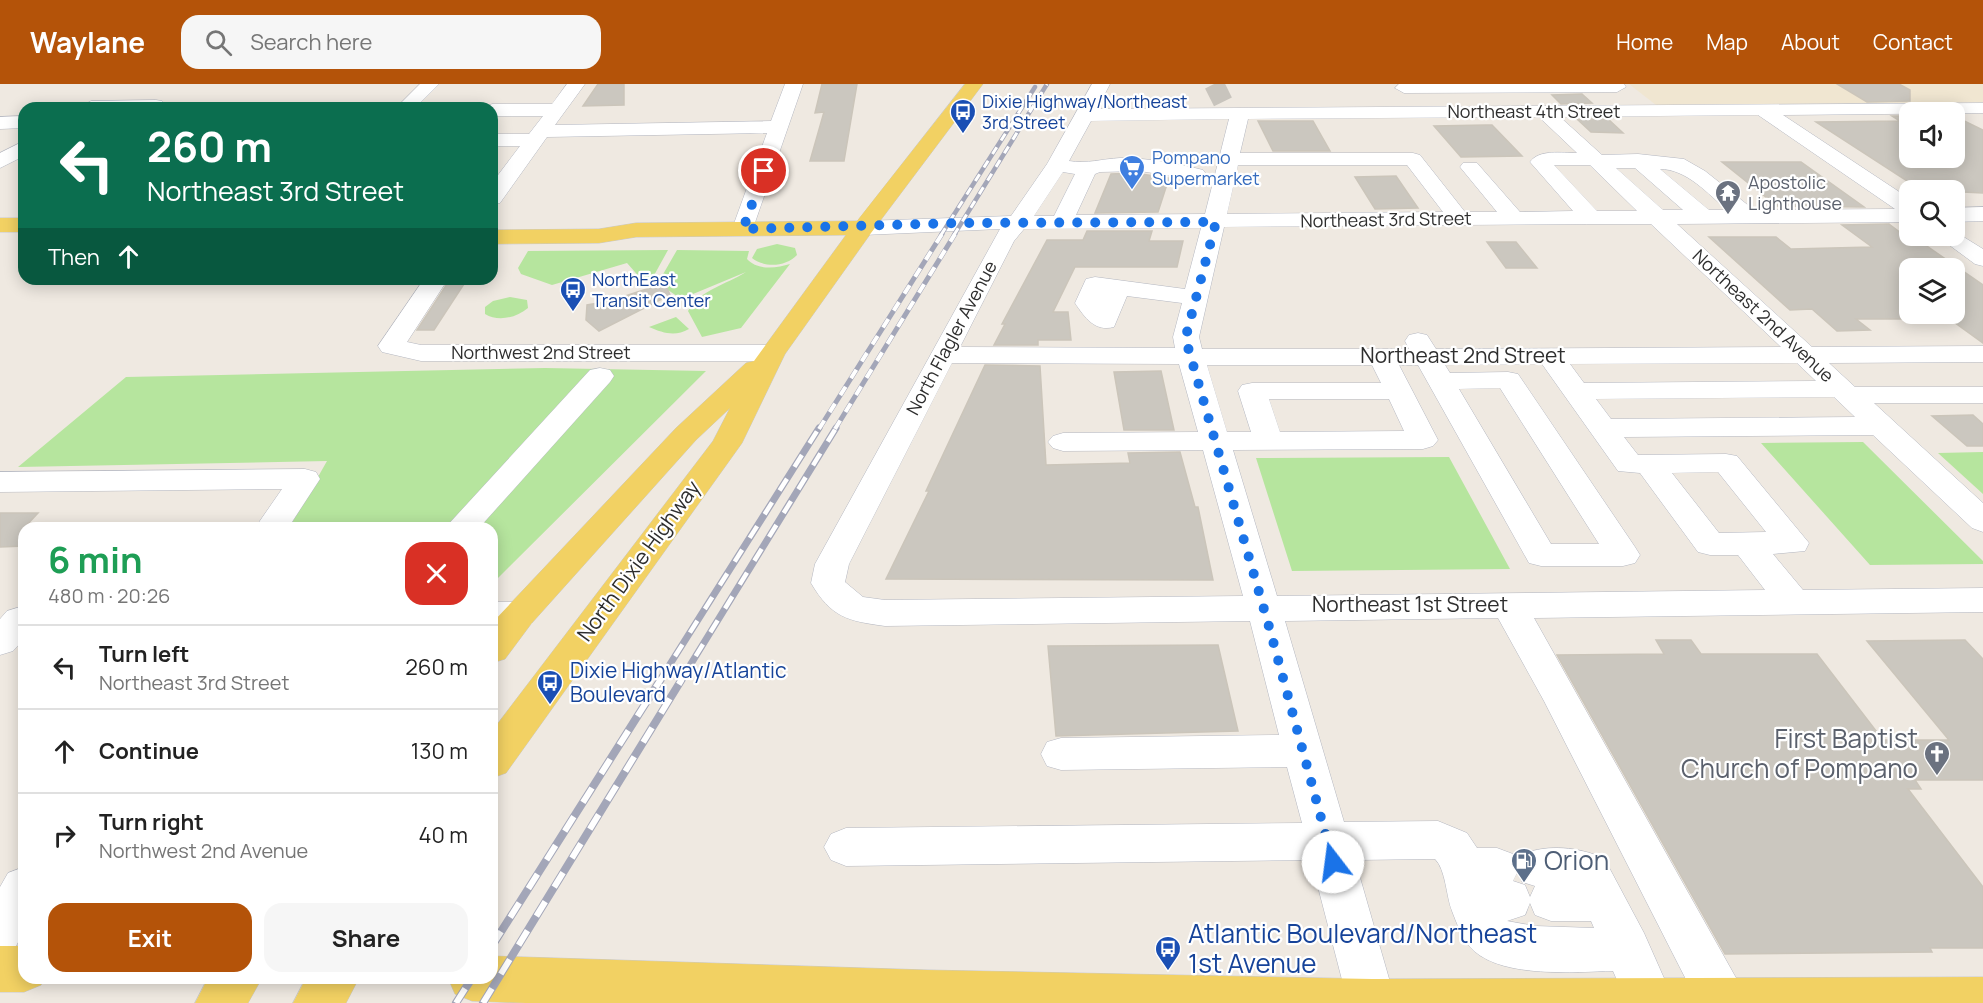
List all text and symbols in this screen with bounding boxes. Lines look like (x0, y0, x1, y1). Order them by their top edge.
search box (181, 15, 601, 69)
text: Waylane (30, 23, 145, 61)
icon: search (202, 26, 235, 59)
text: Search here (250, 27, 372, 57)
text: Home (1616, 28, 1673, 56)
text: Map (1706, 28, 1748, 56)
text: About (1781, 28, 1840, 56)
text: Contact (1873, 28, 1953, 56)
place label: Dixie Highway/Northeast 3rd Street (982, 89, 1188, 134)
bus stop icon: Dixie Highway/Northeast 3rd Street (948, 97, 978, 135)
street label: Northeast 4th Street (1448, 99, 1620, 123)
map controls (1899, 102, 1965, 324)
button: sound (1899, 102, 1965, 168)
text: 260 m (147, 117, 272, 175)
icon: left (48, 126, 126, 204)
pin (738, 145, 789, 196)
place label: Pompano Supermarket (1152, 145, 1260, 190)
supermarket icon: Pompano Supermarket (1117, 153, 1147, 191)
icon: arrive (747, 154, 780, 187)
place label: Apostolic Lighthouse (1748, 170, 1842, 215)
text: Northeast 3rd Street (147, 172, 404, 209)
temple icon: Apostolic Lighthouse (1713, 178, 1743, 216)
button: search (1899, 180, 1965, 246)
street label: Northeast 3rd Street (1300, 206, 1472, 232)
icon: ahead (112, 240, 145, 273)
text: Then (48, 242, 100, 272)
street label: Northeast 2nd Avenue (1688, 243, 1839, 387)
street label: North Flagler Avenue (900, 256, 1002, 419)
button: layers (1899, 258, 1965, 324)
place label: NorthEast Transit Center (592, 267, 711, 312)
bus stop icon: NorthEast Transit Center (558, 275, 588, 313)
street label: Northwest 2nd Street (451, 340, 631, 364)
street label: Northeast 2nd Street (1360, 341, 1566, 369)
street label: North Dixie Highway (570, 474, 706, 647)
text: 6 min (48, 535, 143, 584)
button: close (405, 542, 468, 605)
text: 480 m · 20:26 (48, 582, 170, 609)
street label: Northeast 1st Street (1312, 590, 1508, 618)
text: Turn left (99, 639, 189, 669)
icon: left (48, 651, 81, 684)
text: 260 m (405, 652, 468, 682)
place label: Dixie Highway/Atlantic Boulevard (570, 656, 787, 708)
bus stop icon: Dixie Highway/Atlantic Boulevard (535, 668, 565, 706)
text: Northeast 3rd Street (99, 669, 289, 696)
place label: First Baptist Church of Pompano (1681, 720, 1918, 786)
icon: ahead (48, 735, 81, 768)
text: Continue (99, 736, 199, 766)
text: 130 m (411, 736, 468, 766)
church icon: First Baptist Church of Pompano (1922, 739, 1952, 777)
text: Turn right (99, 807, 204, 837)
icon: right (48, 819, 81, 852)
text: 40 m (419, 820, 468, 850)
position arrow (1301, 830, 1365, 894)
text: Northwest 2nd Avenue (99, 837, 308, 864)
place label: Orion (1544, 842, 1609, 878)
fuel station icon: Orion (1509, 846, 1539, 884)
button: Exit (48, 903, 252, 972)
button: Share (264, 903, 468, 972)
place label: Atlantic Boulevard/Northeast 1st Avenue (1188, 915, 1537, 981)
bus stop icon: Atlantic Boulevard/Northeast 1st Avenue (1153, 934, 1183, 972)

